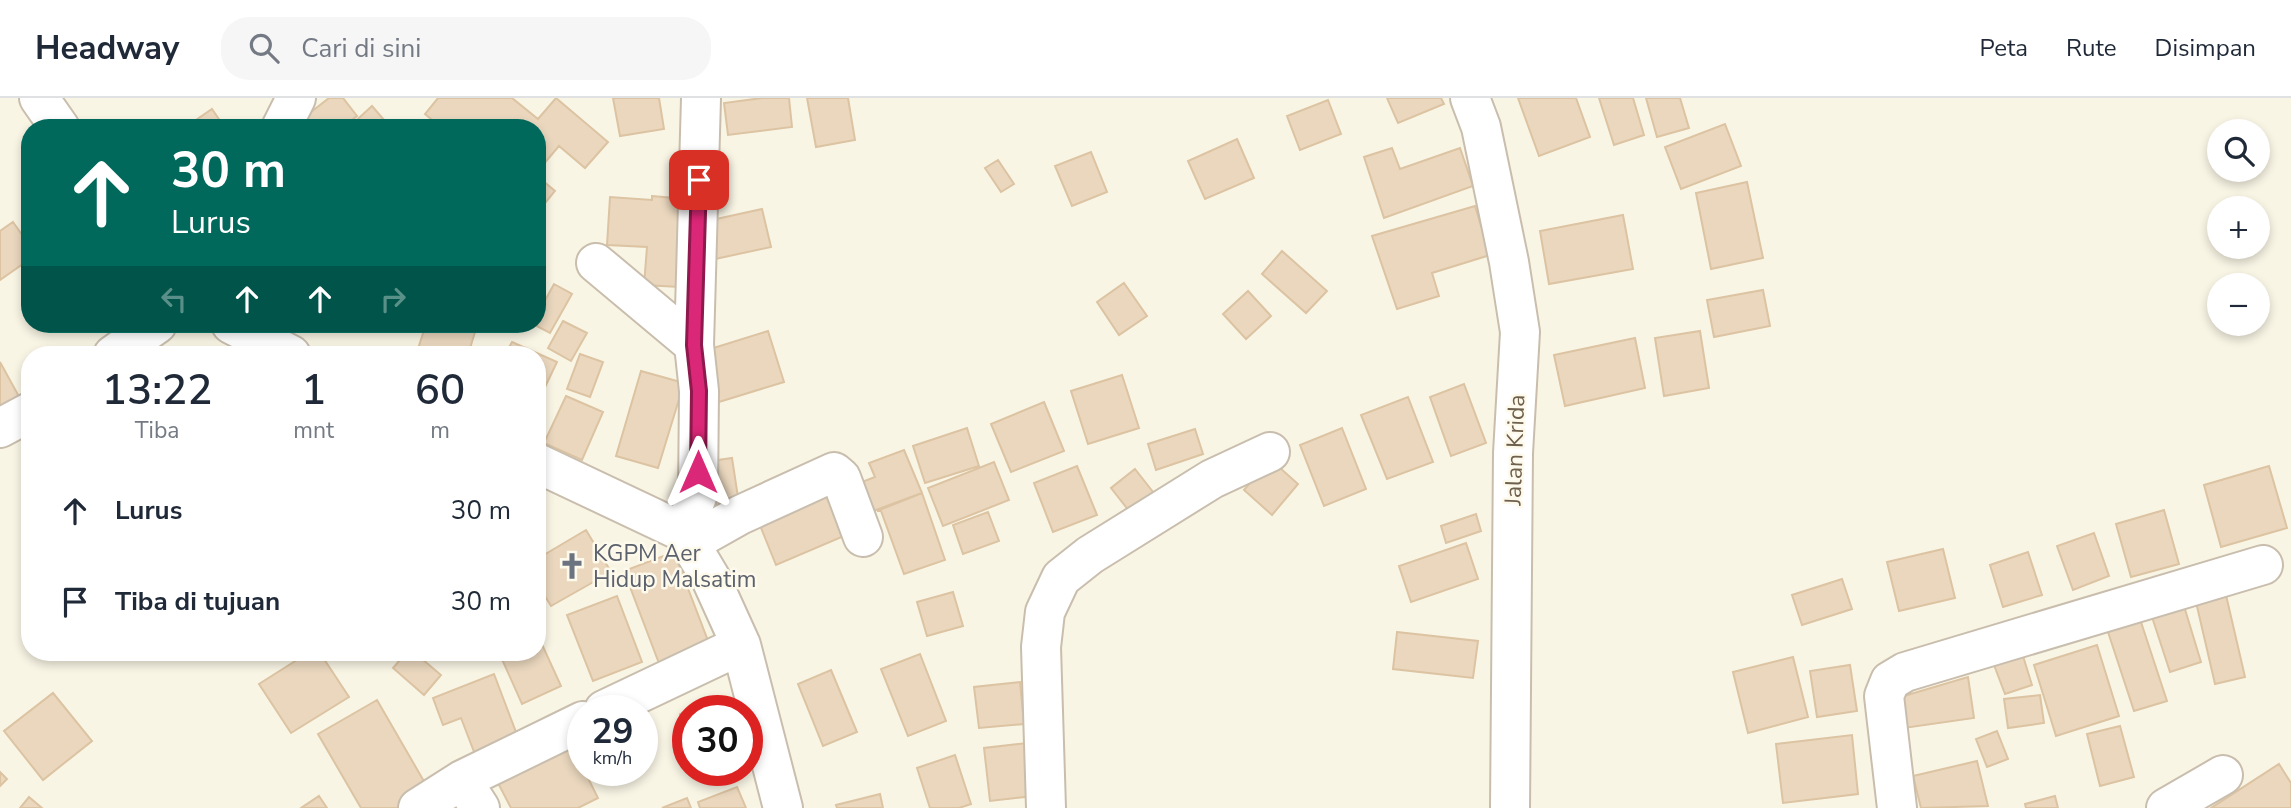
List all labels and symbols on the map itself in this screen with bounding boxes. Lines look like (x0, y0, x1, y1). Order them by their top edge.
pin (669, 150, 729, 210)
street label: Jalan Krida (1498, 394, 1532, 507)
position arrow (661, 435, 735, 509)
place label: KGPM Aer Hidup Malsatim (593, 538, 756, 595)
church icon: KGPM Aer Hidup Malsatim (557, 551, 587, 581)
speed limit sign: 30 (672, 695, 763, 786)

